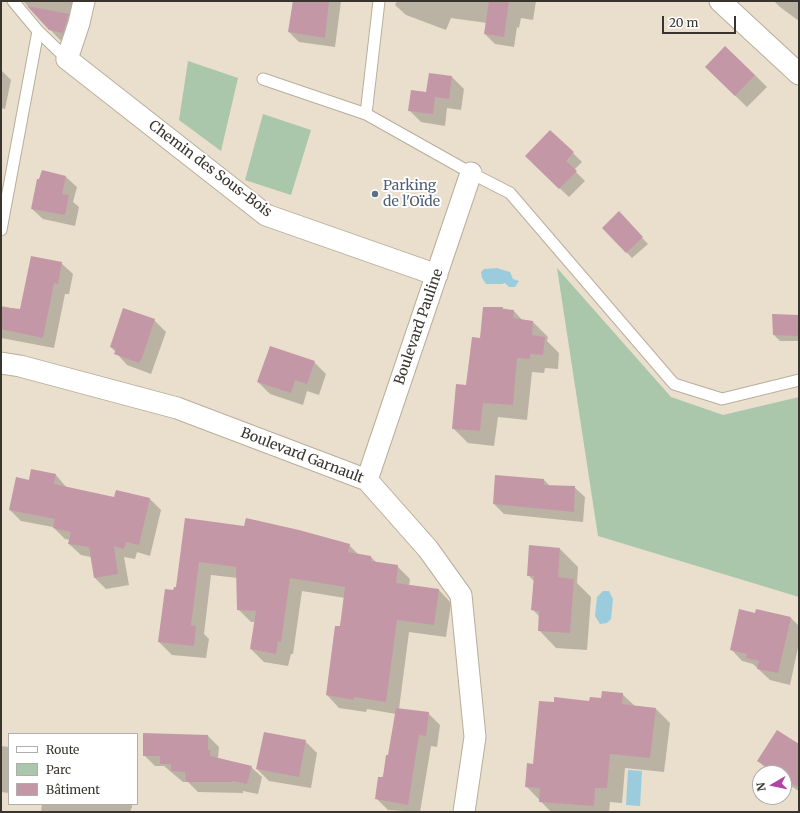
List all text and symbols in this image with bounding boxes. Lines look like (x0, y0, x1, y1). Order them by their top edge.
scale bar (664, 8, 738, 34)
text: 20 m (669, 15, 698, 30)
street label: Chemin des Sous-Bois (145, 117, 275, 221)
place label: Parking de l'Oïde (383, 178, 440, 210)
marker: Parking de l'Oïde (370, 189, 380, 199)
street label: Boulevard Pauline (391, 267, 447, 387)
street label: Boulevard Garnault (238, 425, 366, 487)
legend (8, 733, 138, 805)
text: Route (46, 742, 79, 757)
text: Parc (46, 762, 71, 777)
north arrow (752, 765, 792, 805)
text: N (754, 781, 769, 792)
text: Bâtiment (46, 782, 100, 797)

